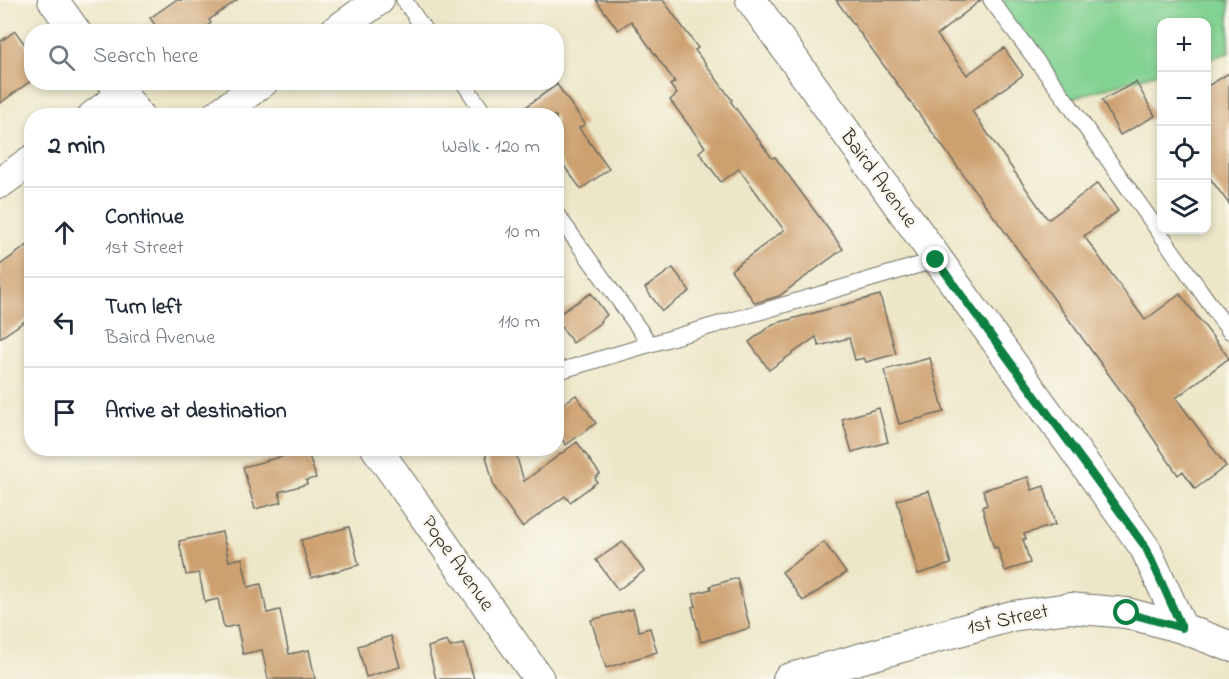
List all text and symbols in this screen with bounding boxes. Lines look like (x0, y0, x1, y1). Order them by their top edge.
map controls (1157, 18, 1211, 234)
button: + (1157, 18, 1211, 72)
search box (24, 24, 564, 90)
icon: search (45, 41, 78, 74)
text: Search here (93, 41, 198, 73)
button: − (1157, 72, 1211, 126)
street label: Baird Avenue (831, 123, 924, 235)
button: locate (1157, 126, 1211, 180)
text: 2 min (48, 128, 105, 166)
text: Walk · 120 m (442, 133, 540, 162)
button: layers (1157, 180, 1211, 234)
text: Continue (105, 202, 184, 234)
icon: ahead (48, 216, 81, 249)
text: 10 m (504, 218, 540, 247)
text: 1st Street (105, 234, 184, 263)
route end (922, 246, 948, 272)
text: Turn left (105, 292, 182, 324)
icon: left (48, 306, 81, 339)
text: 110 m (498, 308, 540, 337)
text: Baird Avenue (105, 324, 215, 353)
icon: arrive (48, 396, 81, 429)
text: Arrive at destination (105, 396, 287, 428)
street label: Pope Avenue (413, 510, 501, 618)
street label: 1st Street (964, 597, 1052, 643)
route start (1113, 599, 1139, 625)

